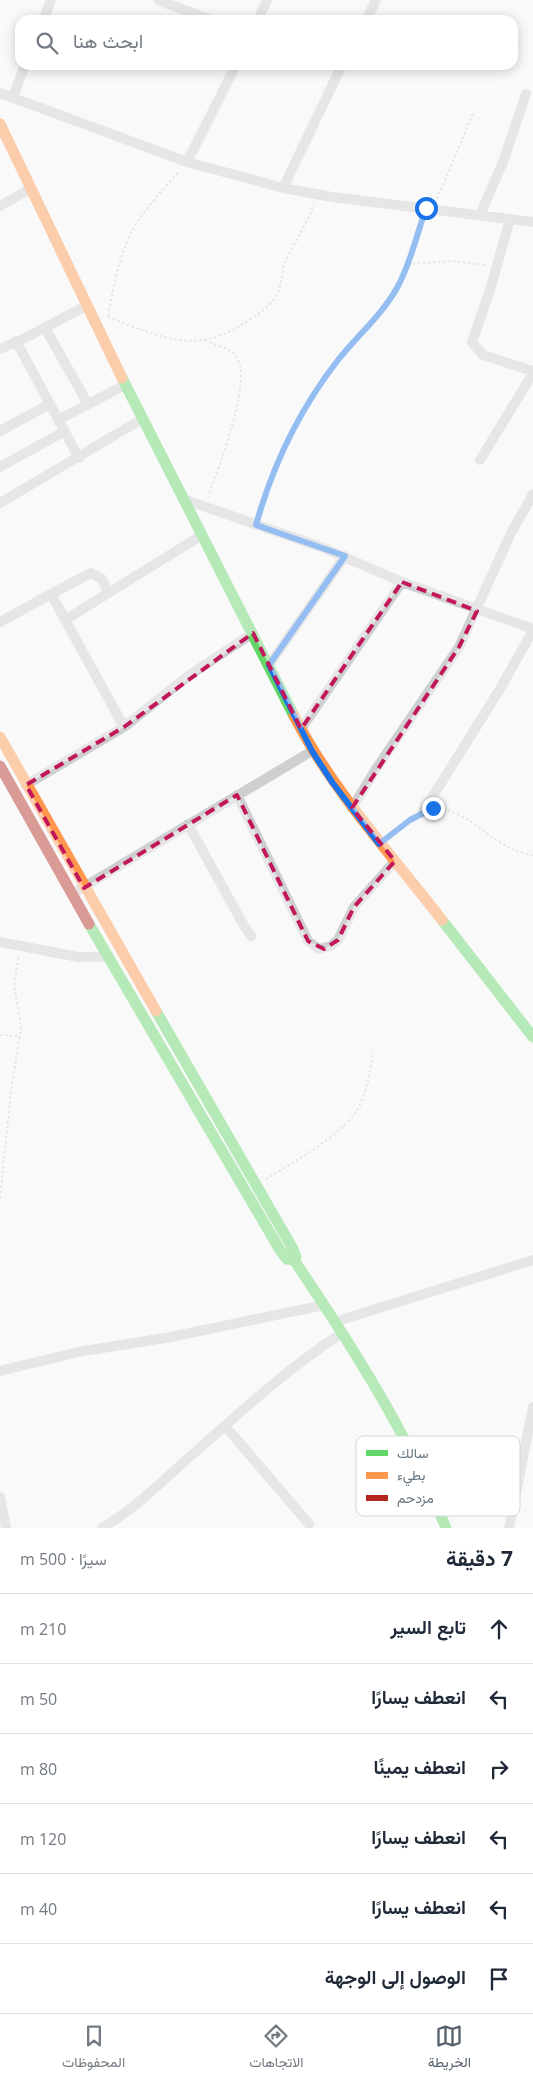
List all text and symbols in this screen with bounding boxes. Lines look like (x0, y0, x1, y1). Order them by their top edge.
search box (15, 15, 518, 70)
text: ابحث هنا (73, 28, 143, 54)
icon: search (33, 29, 61, 57)
route start (415, 197, 438, 220)
route end (422, 797, 445, 820)
legend (356, 1436, 520, 1516)
text: سالك (397, 1443, 428, 1462)
text: بطيء (397, 1465, 425, 1487)
text: مزدحم (397, 1488, 434, 1507)
text: 7 دقيقة (446, 1544, 513, 1572)
text: سيرًا · 500 m (20, 1548, 107, 1570)
text: تابع السير (390, 1614, 466, 1640)
icon: ahead (485, 1615, 513, 1643)
text: 210 m (20, 1618, 66, 1640)
text: انعطف يسارًا (371, 1684, 466, 1710)
icon: left (485, 1685, 513, 1713)
text: 50 m (20, 1688, 57, 1710)
text: انعطف يمينًا (373, 1754, 466, 1780)
icon: right (485, 1755, 513, 1783)
text: 80 m (20, 1758, 57, 1780)
text: انعطف يسارًا (371, 1824, 466, 1850)
icon: left (485, 1825, 513, 1853)
text: 120 m (20, 1828, 66, 1850)
text: انعطف يسارًا (371, 1894, 466, 1920)
icon: left (485, 1895, 513, 1923)
text: 40 m (20, 1898, 57, 1920)
text: الوصول إلى الوجهة (325, 1964, 466, 1990)
icon: arrive (485, 1965, 513, 1993)
tab: المحفوظات (62, 2022, 125, 2075)
tab: الاتجاهات (249, 2022, 304, 2075)
tab: الخريطة (428, 2022, 471, 2075)

